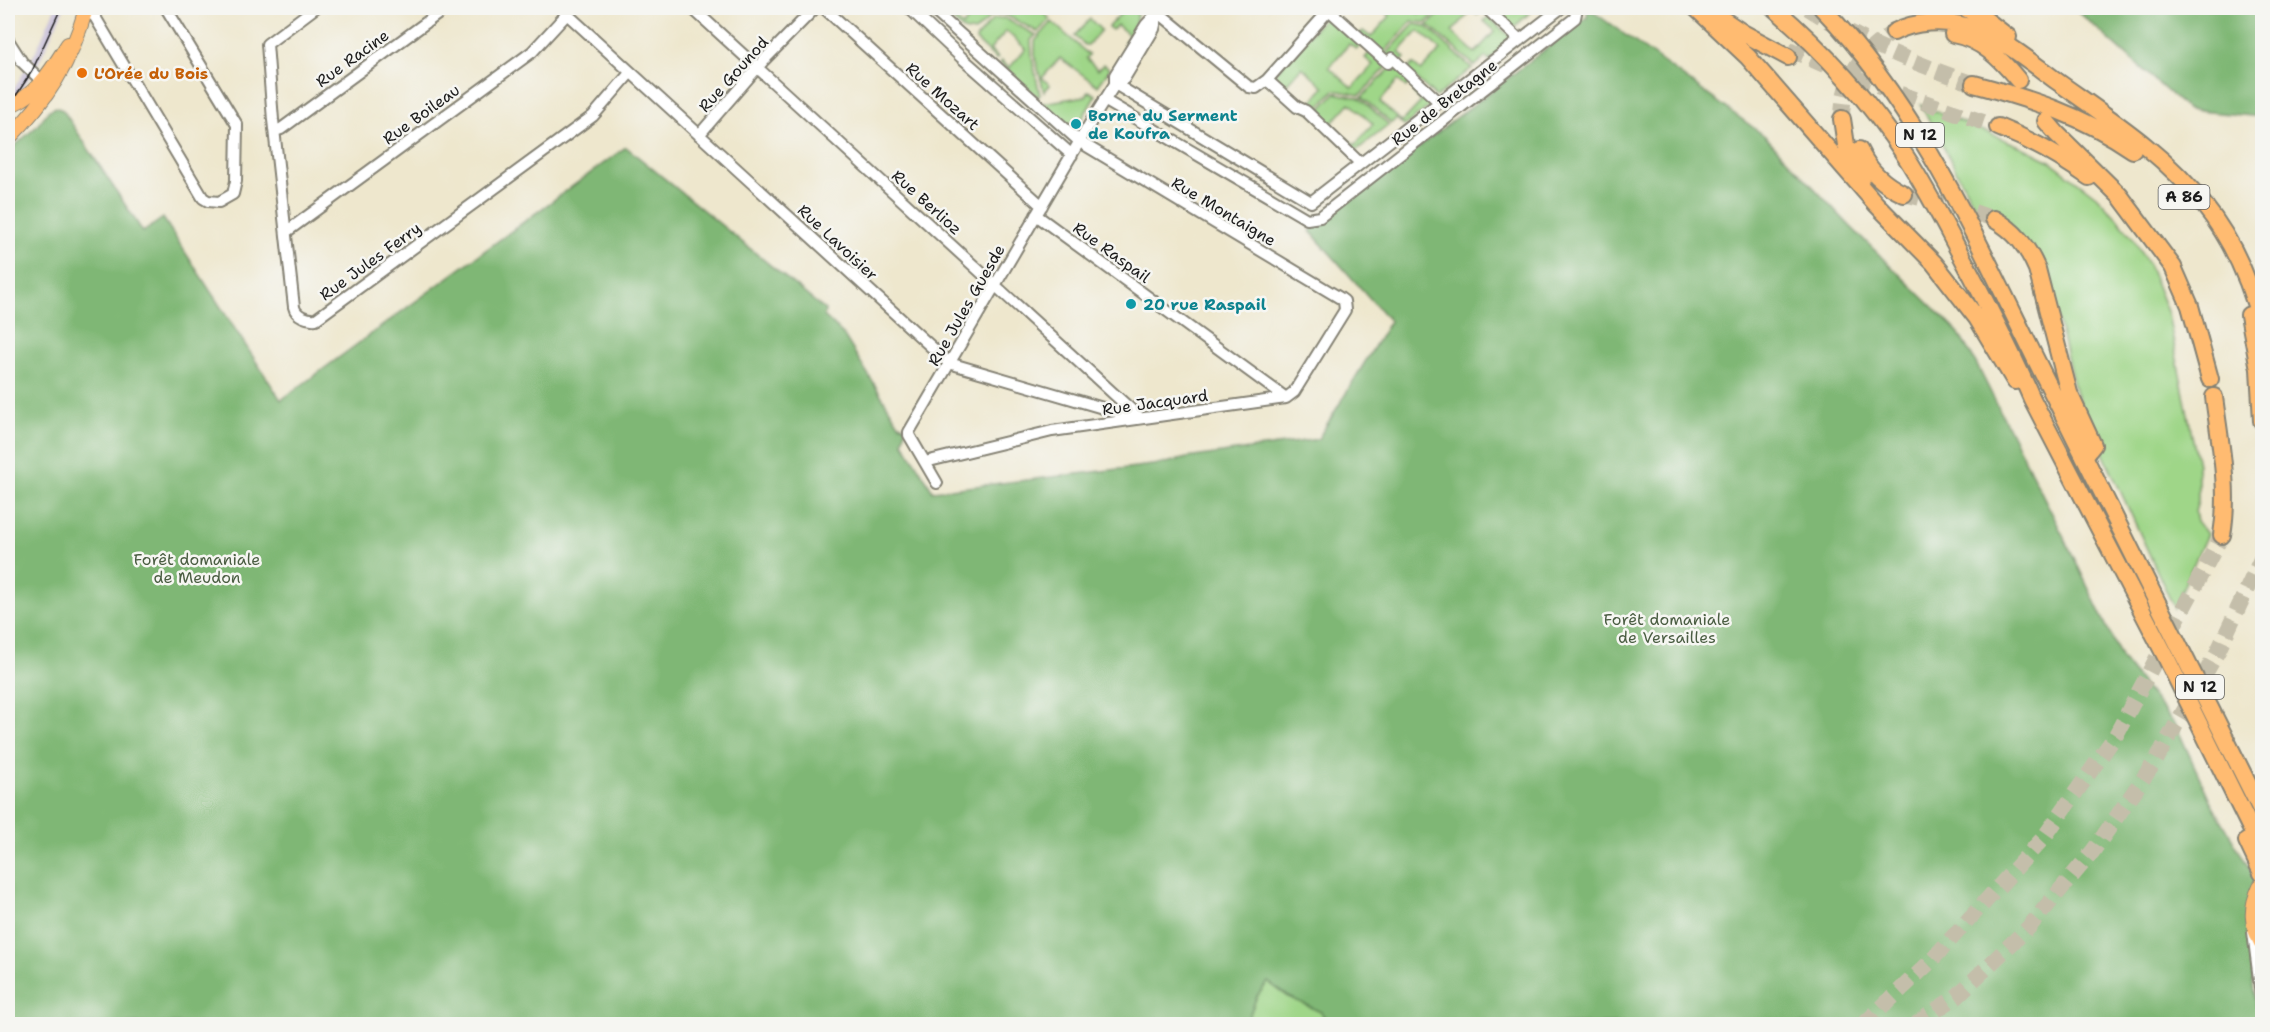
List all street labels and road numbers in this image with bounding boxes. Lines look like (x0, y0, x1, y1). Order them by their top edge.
street label: Rue Racine (312, 25, 393, 92)
street label: Rue Gounod (694, 32, 773, 117)
street label: Rue de Bretagne (1387, 55, 1501, 150)
street label: Rue Mozart (902, 58, 984, 135)
street label: Rue Boileau (379, 79, 464, 149)
road number: N 12 (1896, 123, 1944, 147)
street label: Rue Berlioz (887, 165, 966, 239)
street label: Rue Montaigne (1168, 172, 1280, 251)
road number: A 86 (2158, 185, 2210, 209)
street label: Rue Lavoisier (793, 200, 882, 285)
street label: Rue Raspail (1069, 217, 1155, 288)
street label: Rue Jules Ferry (315, 218, 425, 305)
street label: Rue Jules Guesde (923, 241, 1010, 370)
street label: Rue Jacquard (1101, 385, 1209, 420)
road number: N 12 (2176, 675, 2224, 699)

